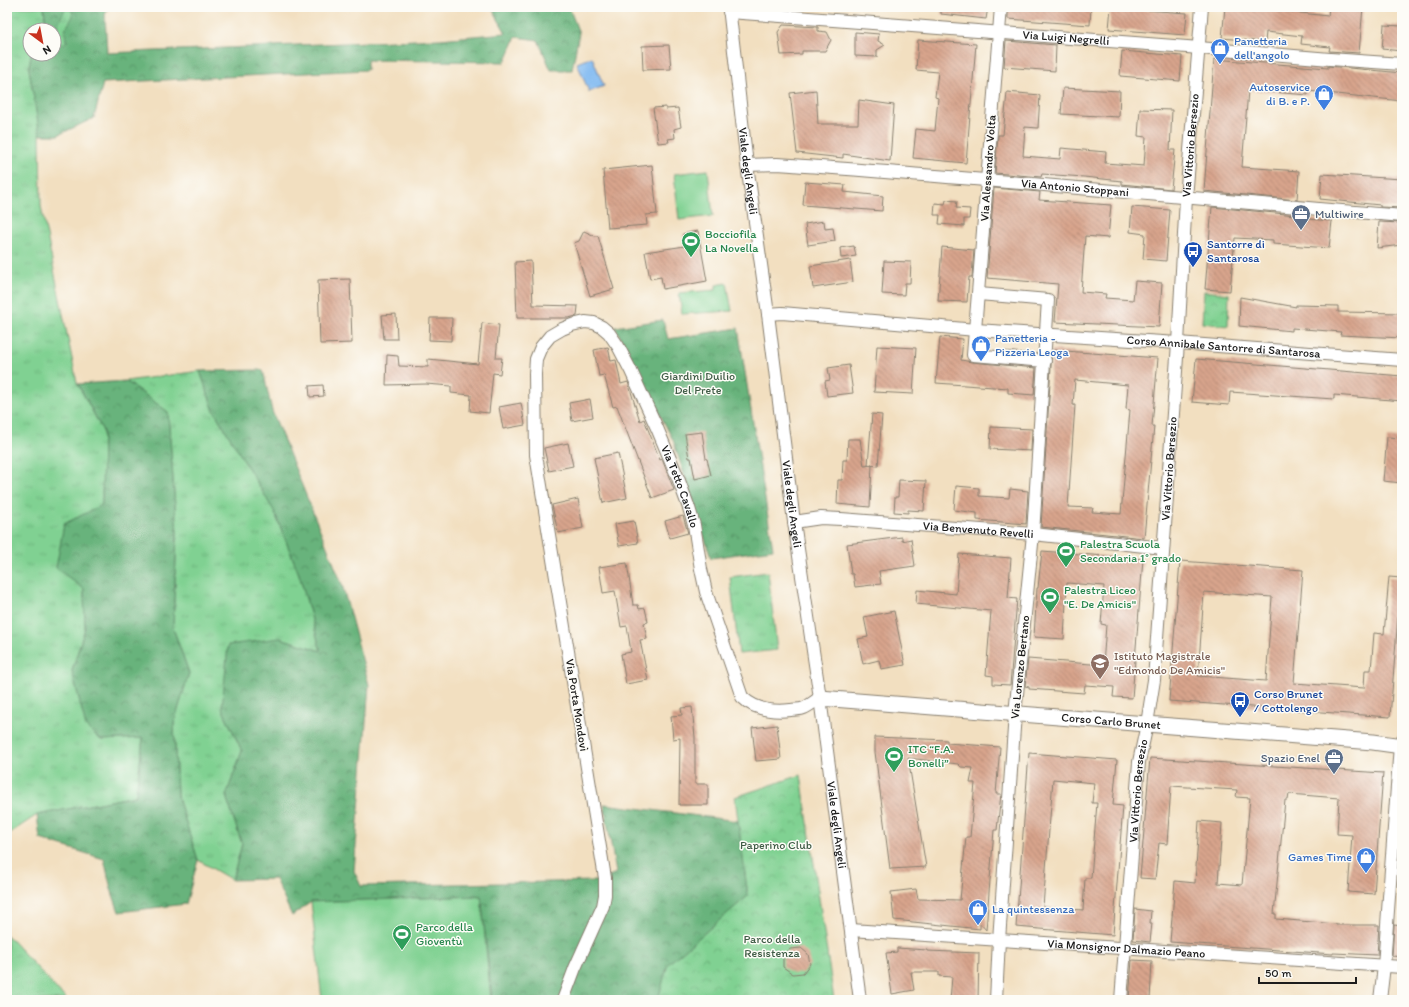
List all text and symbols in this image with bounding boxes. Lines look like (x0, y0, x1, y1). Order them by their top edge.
north arrow (22, 22, 62, 62)
street label: Via Luigi Negrelli (1022, 27, 1110, 48)
place label: Panetteria dell'angolo (1234, 34, 1290, 62)
shop icon: Panetteria dell'angolo (1209, 37, 1231, 65)
text: N (40, 43, 54, 58)
place label: Autoservice di B. e P. (1250, 80, 1310, 108)
shop icon: Autoservice di B. e P. (1313, 83, 1335, 111)
street label: Via Vittorio Bersezio (1179, 93, 1202, 198)
street label: Via Alessandro Volta (977, 114, 999, 222)
street label: Viale degli Angeli (736, 126, 761, 215)
street label: Via Antonio Stoppani (1020, 176, 1130, 199)
office icon: Multiwire (1290, 203, 1312, 231)
place label: Multiwire (1315, 207, 1364, 221)
place label: Bocciofila La Novella (705, 227, 759, 255)
sports icon: Bocciofila La Novella (680, 230, 702, 258)
place label: Santorre di Santarosa (1207, 237, 1265, 265)
bus stop icon: Santorre di Santarosa (1182, 240, 1204, 268)
place label: Panetteria - Pizzeria Leoga (995, 331, 1069, 359)
street label: Corso Annibale Santorre di Santarosa (1126, 333, 1322, 361)
shop icon: Panetteria - Pizzeria Leoga (970, 334, 992, 362)
park label: Giardini Duilio Del Prete (661, 369, 735, 397)
street label: Via Vittorio Bersezio (1158, 416, 1180, 521)
street label: Via Tetto Cavallo (658, 443, 701, 529)
street label: Viale degli Angeli (779, 459, 805, 549)
street label: Via Benvenuto Revelli (922, 518, 1034, 541)
place label: Palestra Scuola Secondaria 1° grado (1080, 537, 1181, 565)
sports icon: Palestra Scuola Secondaria 1° grado (1055, 540, 1077, 568)
place label: Palestra Liceo "E. De Amicis" (1064, 583, 1136, 611)
sports icon: Palestra Liceo "E. De Amicis" (1039, 586, 1061, 614)
street label: Via Lorenzo Bertano (1008, 615, 1032, 719)
place label: Istituto Magistrale "Edmondo De Amicis" (1114, 649, 1225, 677)
school or university icon: Istituto Magistrale "Edmondo De Amicis" (1089, 652, 1111, 680)
street label: Via Porta Mondovì (563, 658, 591, 752)
place label: Corso Brunet / Cottolengo (1254, 687, 1323, 715)
bus stop icon: Corso Brunet / Cottolengo (1229, 690, 1251, 718)
street label: Corso Carlo Brunet (1061, 710, 1162, 732)
street label: Via Vittorio Bersezio (1126, 738, 1151, 843)
place label: ITC “F.A. Bonelli” (908, 742, 954, 770)
sports icon: ITC “F.A. Bonelli” (883, 745, 905, 773)
office icon: Spazio Enel (1323, 747, 1345, 775)
place label: Spazio Enel (1261, 751, 1321, 765)
street label: Viale degli Angeli (824, 780, 850, 869)
park label: Paperino Club (740, 838, 812, 852)
shop icon: Games Time (1355, 846, 1377, 874)
place label: Games Time (1288, 850, 1352, 864)
shop icon: La quintessenza (967, 898, 989, 926)
place label: La quintessenza (992, 902, 1075, 916)
place label: Parco della Gioventù (416, 920, 474, 948)
sports icon: Parco della Gioventù (391, 923, 413, 951)
park label: Parco della Resistenza (743, 932, 801, 960)
street label: Via Monsignor Dalmazio Peano (1047, 936, 1206, 961)
scale bar (1259, 959, 1356, 985)
text: 50 m (1265, 966, 1291, 980)

